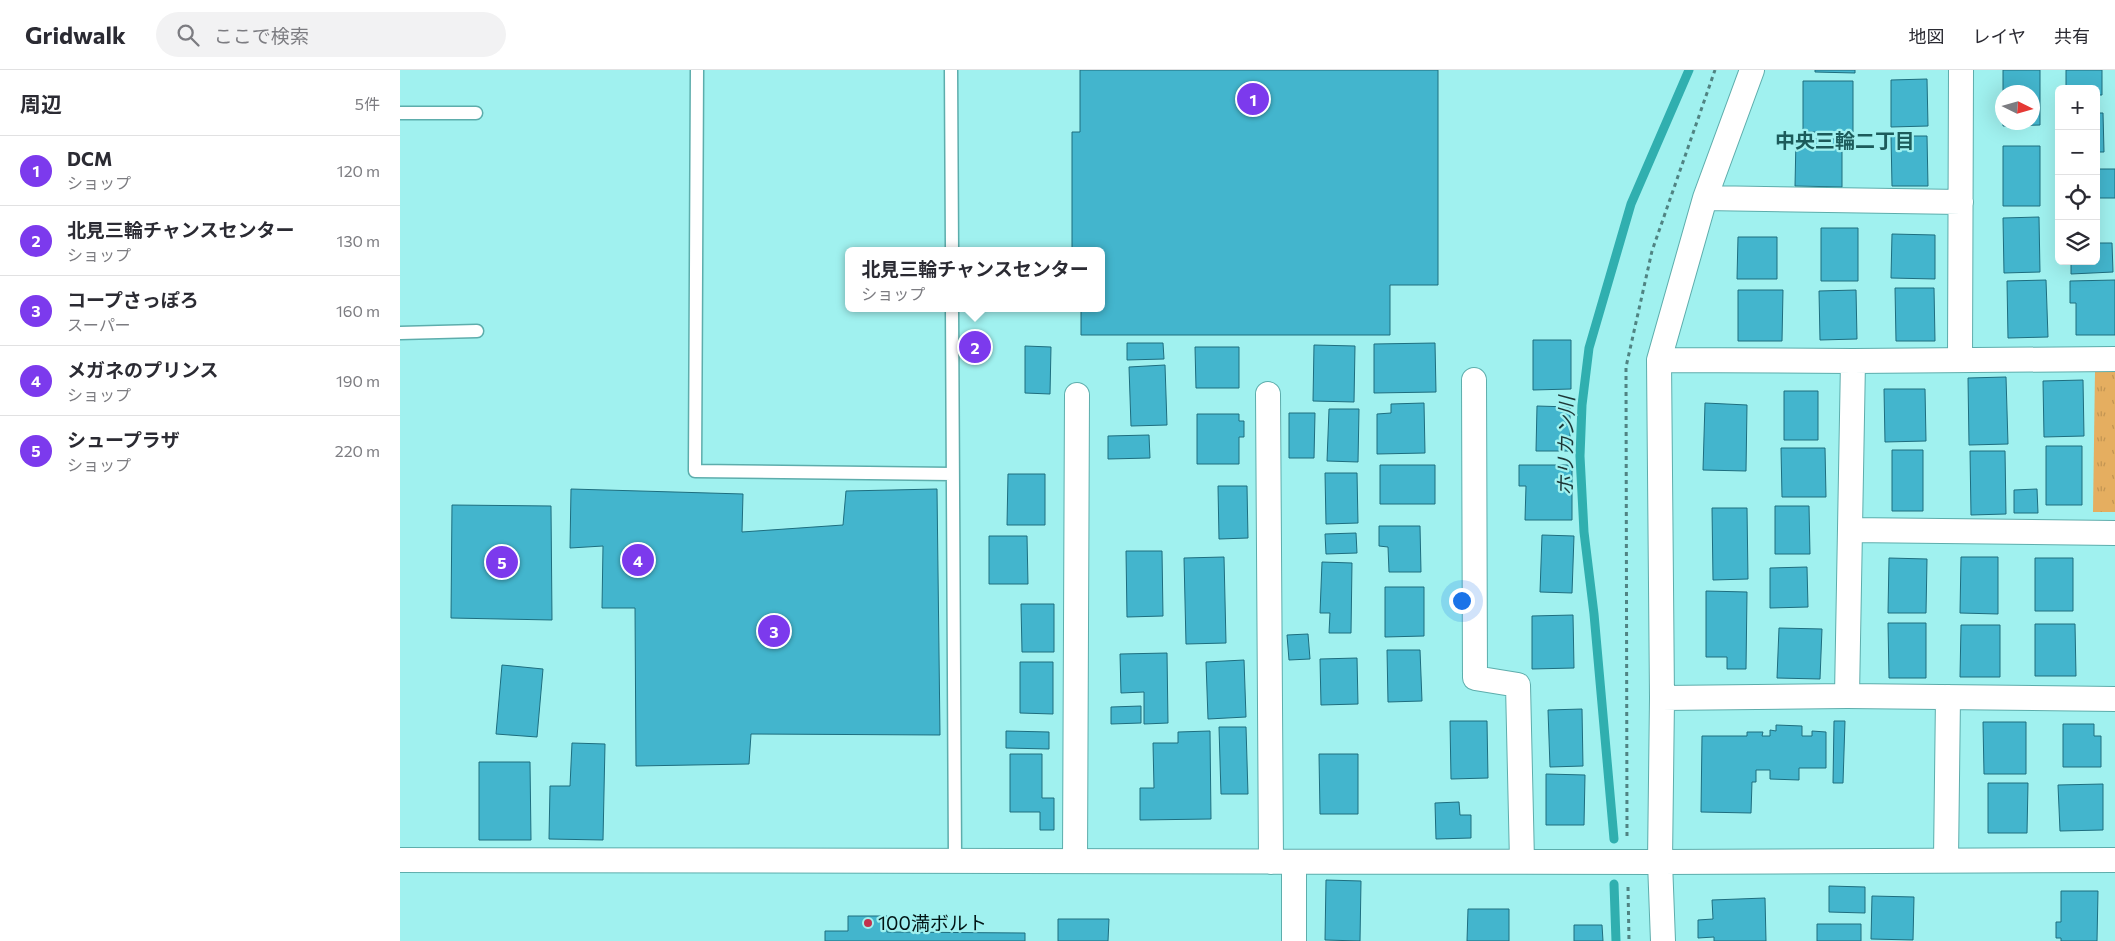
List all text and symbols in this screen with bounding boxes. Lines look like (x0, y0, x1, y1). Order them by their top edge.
search box (156, 12, 506, 57)
text: Gridwalk (25, 20, 126, 49)
icon: search (174, 21, 202, 49)
text: ここで検索 (214, 24, 309, 47)
text: 地図 (1909, 25, 1945, 47)
text: レイヤ (1973, 25, 2026, 47)
text: 共有 (2054, 25, 2090, 47)
pin: 1 (1237, 80, 1269, 118)
north arrow (1995, 85, 2040, 130)
map controls (2055, 85, 2100, 265)
button: + (2055, 85, 2100, 130)
text: 周辺 (20, 91, 62, 116)
text: 5件 (355, 94, 380, 113)
district label: 中央三輪二丁目 (1775, 128, 1915, 152)
button: − (2055, 130, 2100, 175)
text: DCM (67, 147, 112, 170)
text: 1 (32, 161, 40, 180)
text: 120 m (337, 161, 380, 180)
text: ショップ (67, 173, 131, 192)
button: locate (2055, 175, 2100, 220)
text: 北見三輪チャンスセンター (67, 218, 294, 241)
button: layers (2055, 220, 2100, 265)
text: 2 (31, 231, 41, 250)
text: 130 m (337, 231, 380, 250)
text: ショップ (67, 245, 131, 264)
popup (845, 247, 1105, 312)
text: 北見三輪チャンスセンター (861, 257, 1089, 280)
text: ショップ (861, 284, 925, 303)
text: コープさっぽろ (67, 288, 199, 311)
text: 3 (31, 301, 41, 320)
text: 160 m (336, 301, 380, 320)
text: スーパー (67, 315, 131, 334)
pin: 2 (959, 328, 991, 366)
text: メガネのプリンス (67, 358, 219, 381)
text: 4 (31, 371, 41, 390)
text: 190 m (336, 371, 380, 390)
text: ショップ (67, 385, 131, 404)
water label: ホリカン川 (1552, 394, 1578, 496)
text: シュープラザ (67, 428, 180, 451)
text: 5 (31, 441, 41, 460)
text: 220 m (335, 441, 380, 460)
text: ショップ (67, 455, 131, 474)
pin: 4 (622, 541, 654, 579)
pin: 5 (486, 543, 518, 581)
your location (1449, 588, 1475, 614)
pin: 3 (758, 612, 790, 650)
place label: 100満ボルト (878, 911, 987, 934)
marker: 100満ボルト (862, 917, 874, 929)

